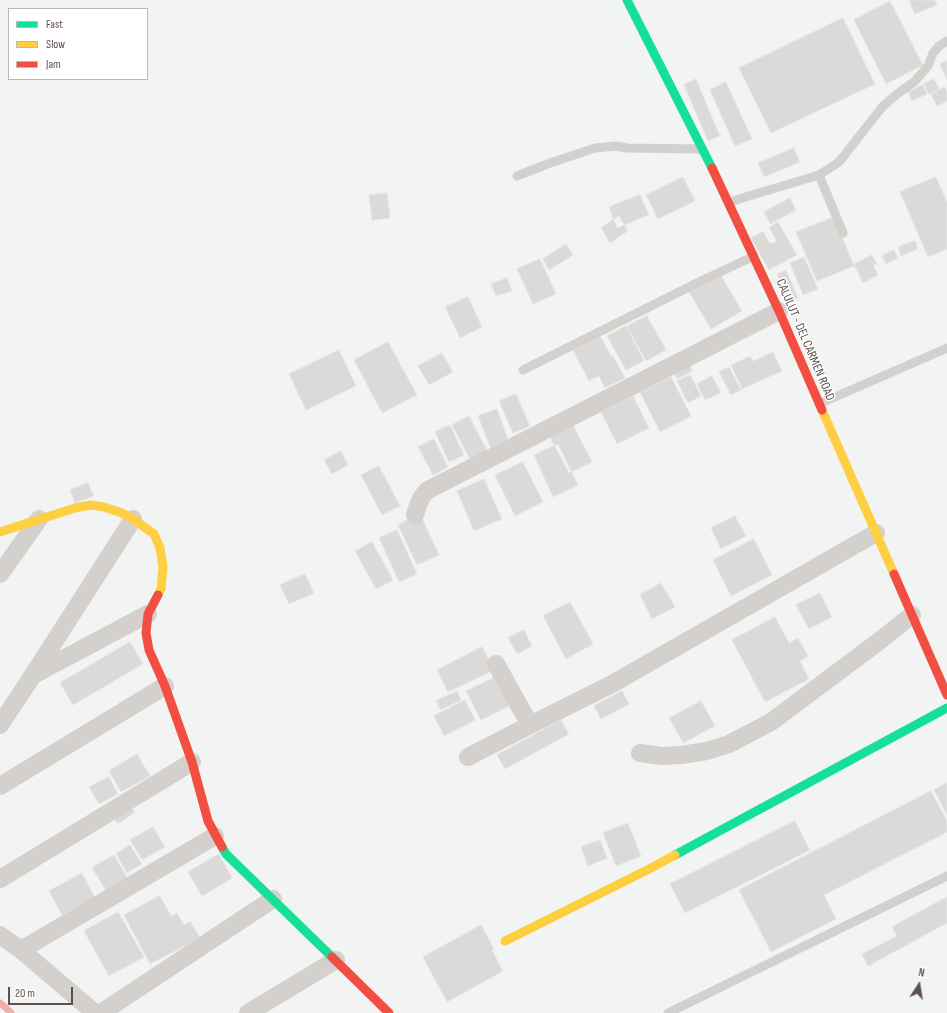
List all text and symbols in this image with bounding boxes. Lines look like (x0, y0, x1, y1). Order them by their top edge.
legend (8, 8, 148, 80)
text: Fast (46, 17, 63, 32)
text: Slow (46, 37, 65, 52)
text: Jam (46, 57, 61, 72)
street label: CALULUT - DEL CARMEN ROAD (772, 277, 838, 403)
north arrow (899, 965, 939, 1005)
text: N (917, 966, 926, 980)
scale bar (10, 979, 75, 1005)
text: 20 m (15, 986, 35, 1001)

